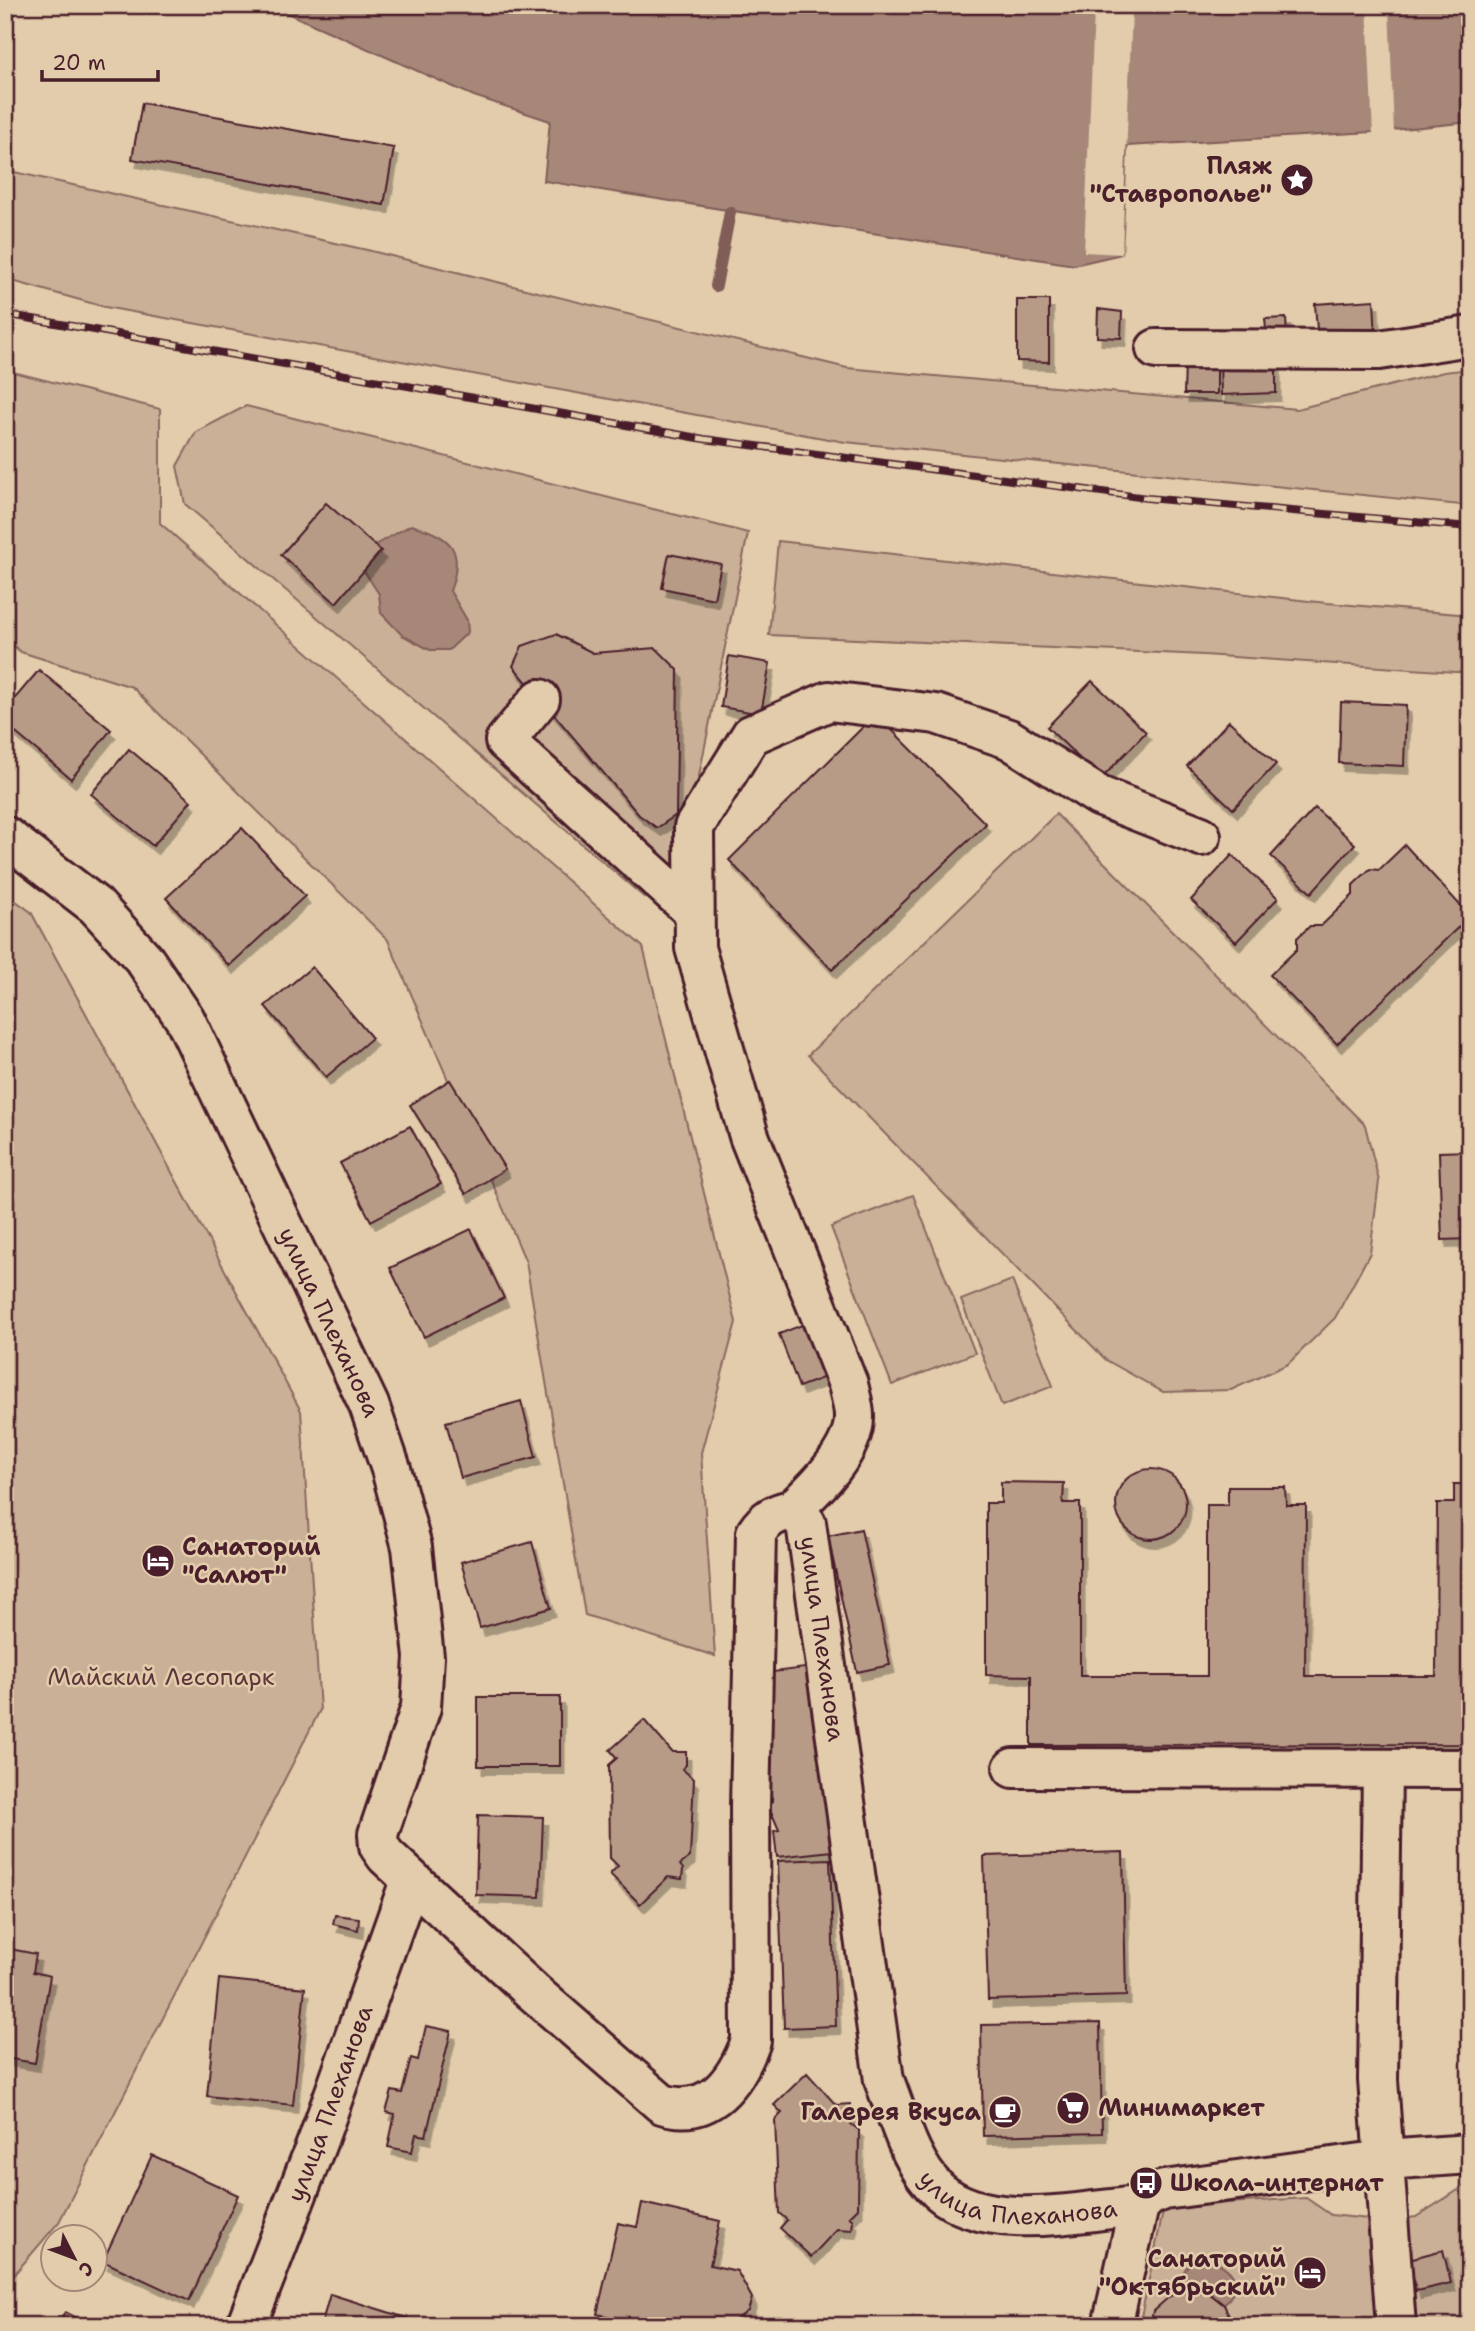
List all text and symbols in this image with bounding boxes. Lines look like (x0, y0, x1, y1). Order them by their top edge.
scale bar (42, 38, 158, 82)
text: 20 m (52, 49, 106, 77)
place label: Пляж "Ставрополье" (1090, 150, 1273, 210)
place icon: Пляж "Ставрополье" (1278, 161, 1316, 199)
street label: улица Плеханова (271, 1222, 388, 1421)
place label: Санаторий "Салют" (182, 1531, 321, 1591)
street label: улица Плеханова (792, 1534, 852, 1743)
hotel icon: Санаторий "Салют" (139, 1542, 177, 1580)
park label: Майский Лесопарк (47, 1661, 275, 1693)
street label: улица Плеханова (280, 2001, 381, 2206)
supermarket icon: Минимаркет (1054, 2089, 1092, 2127)
place label: Минимаркет (1098, 2092, 1265, 2124)
cafe icon: Галерея Вкуса (986, 2093, 1024, 2131)
place label: Галерея Вкуса (800, 2096, 982, 2128)
street label: улица Плеханова (911, 2164, 1119, 2232)
bus stop icon: Школа-интернат (1127, 2164, 1165, 2202)
place label: Школа-интернат (1170, 2167, 1384, 2199)
north arrow (38, 2222, 108, 2292)
place label: Санаторий "Октябрьский" (1099, 2243, 1286, 2303)
hotel icon: Санаторий "Октябрьский" (1291, 2254, 1329, 2292)
text: С (73, 2256, 99, 2282)

